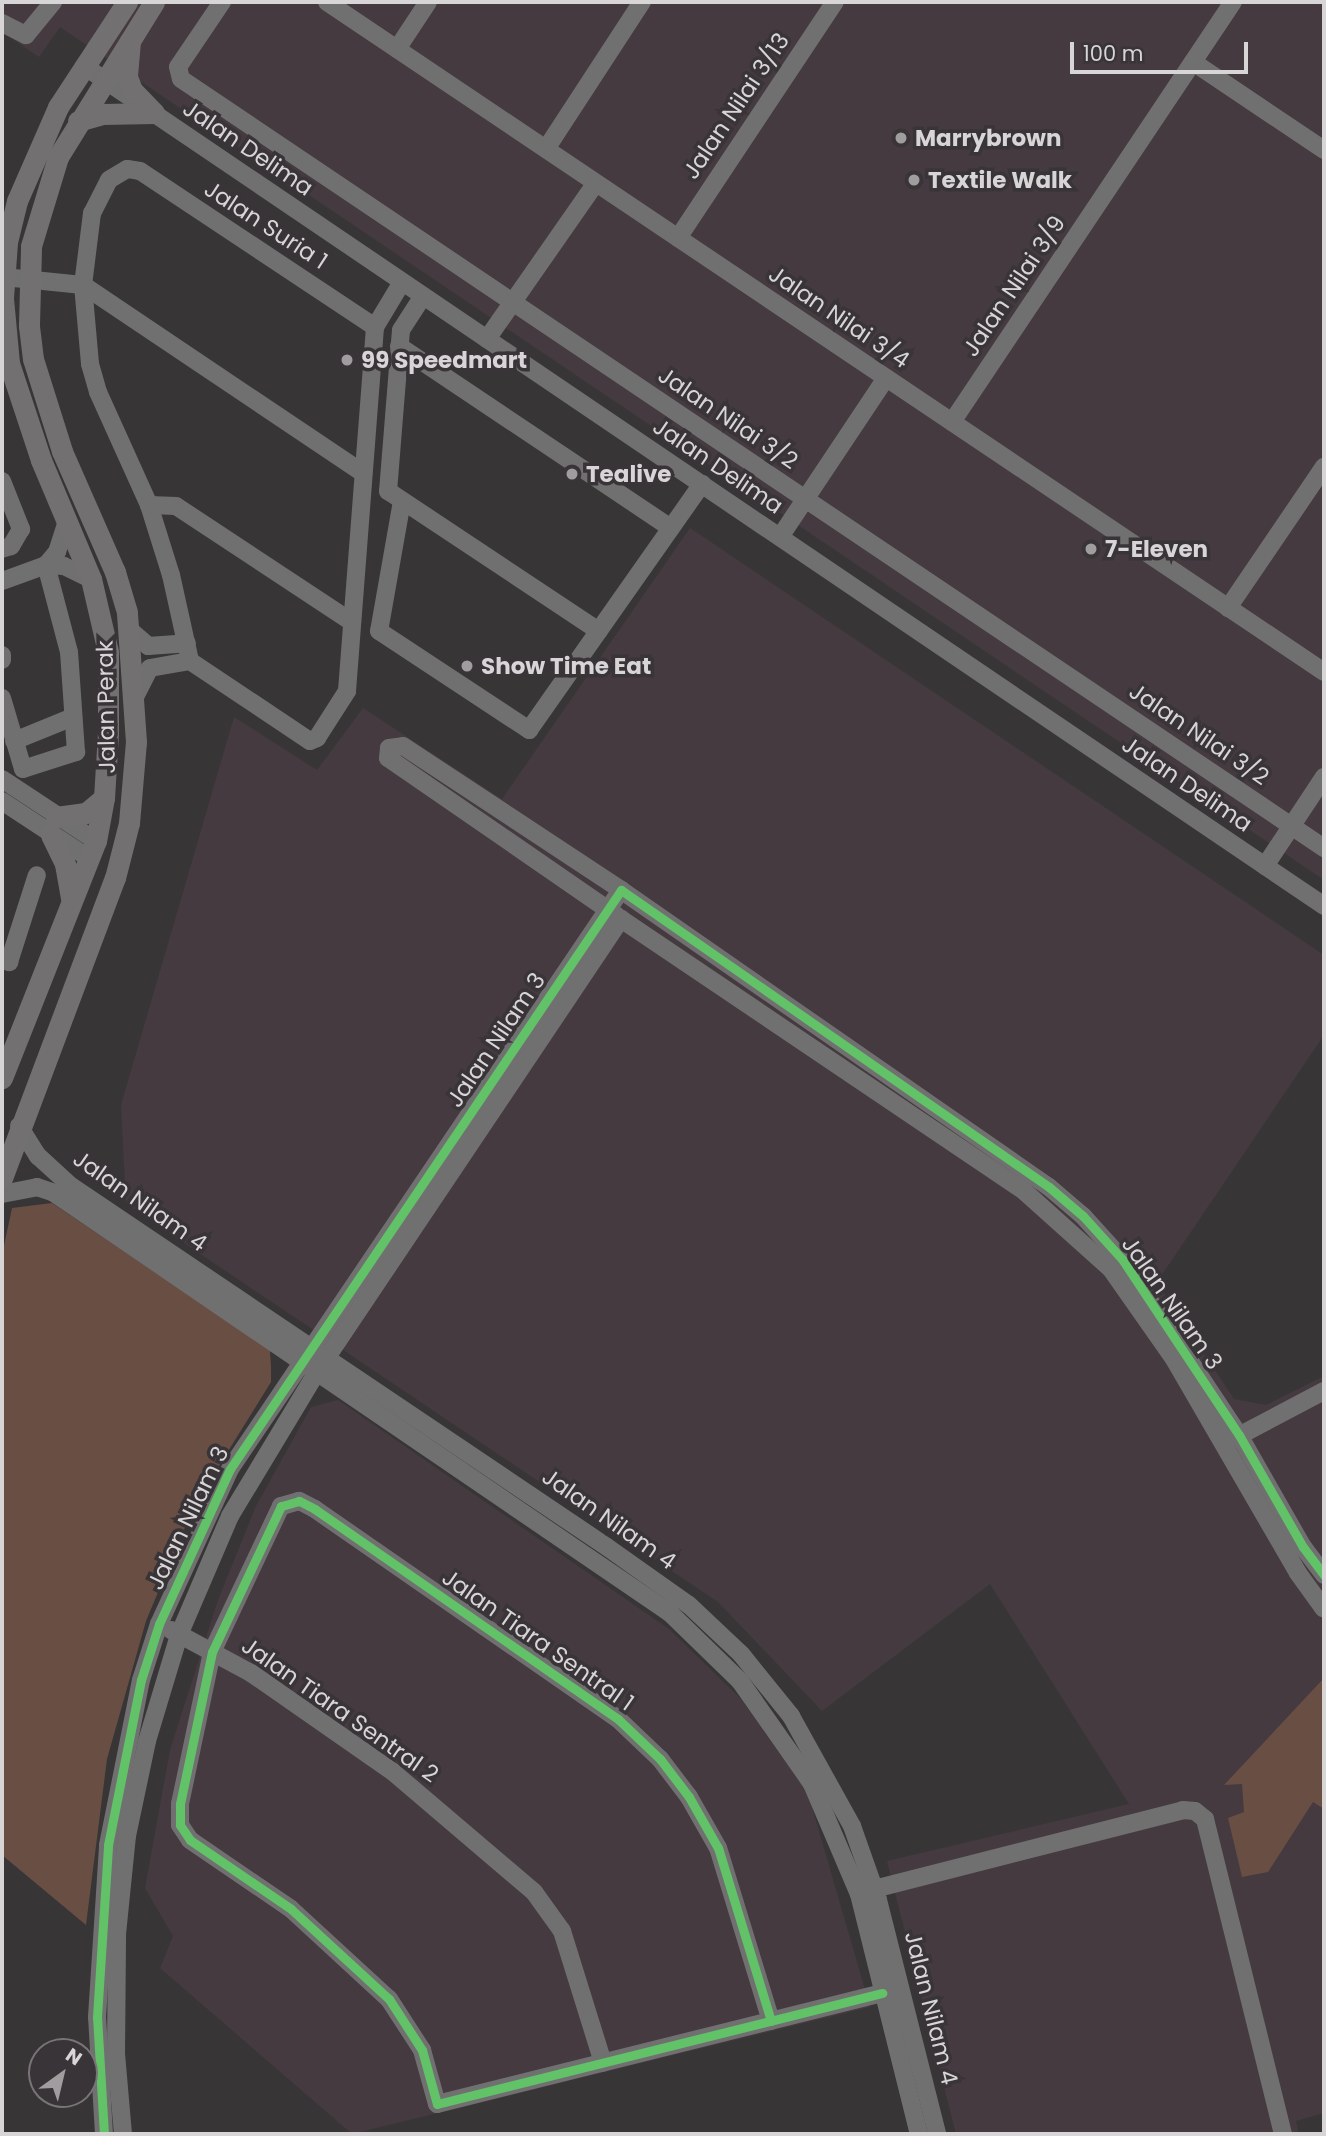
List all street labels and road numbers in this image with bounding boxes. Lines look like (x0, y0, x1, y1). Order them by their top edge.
street label: Jalan Nilai 3/13 (677, 28, 795, 184)
street label: Jalan Delima (178, 94, 318, 202)
street label: Jalan Suria 1 (199, 175, 333, 275)
street label: Jalan Nilai 3/9 (957, 210, 1071, 362)
street label: Jalan Nilai 3/4 (763, 260, 915, 374)
street label: Jalan Nilai 3/2 (653, 361, 803, 475)
street label: Jalan Delima (648, 412, 788, 520)
street label: Jalan Perak (91, 640, 121, 774)
street label: Jalan Nilai 3/2 (1124, 677, 1274, 791)
street label: Jalan Delima (1117, 730, 1257, 838)
street label: Jalan Nilam 3 (441, 968, 551, 1112)
street label: Jalan Nilam 4 (68, 1145, 212, 1257)
street label: Jalan Nilam 3 (1116, 1231, 1228, 1375)
street label: Jalan Nilam 3 (141, 1442, 235, 1594)
street label: Jalan Nilam 4 (537, 1463, 681, 1575)
street label: Jalan Tiara Sentral 1 (437, 1563, 639, 1717)
street label: Jalan Tiara Sentral 2 (236, 1632, 444, 1788)
street label: Jalan Nilam 4 (899, 1928, 963, 2088)

